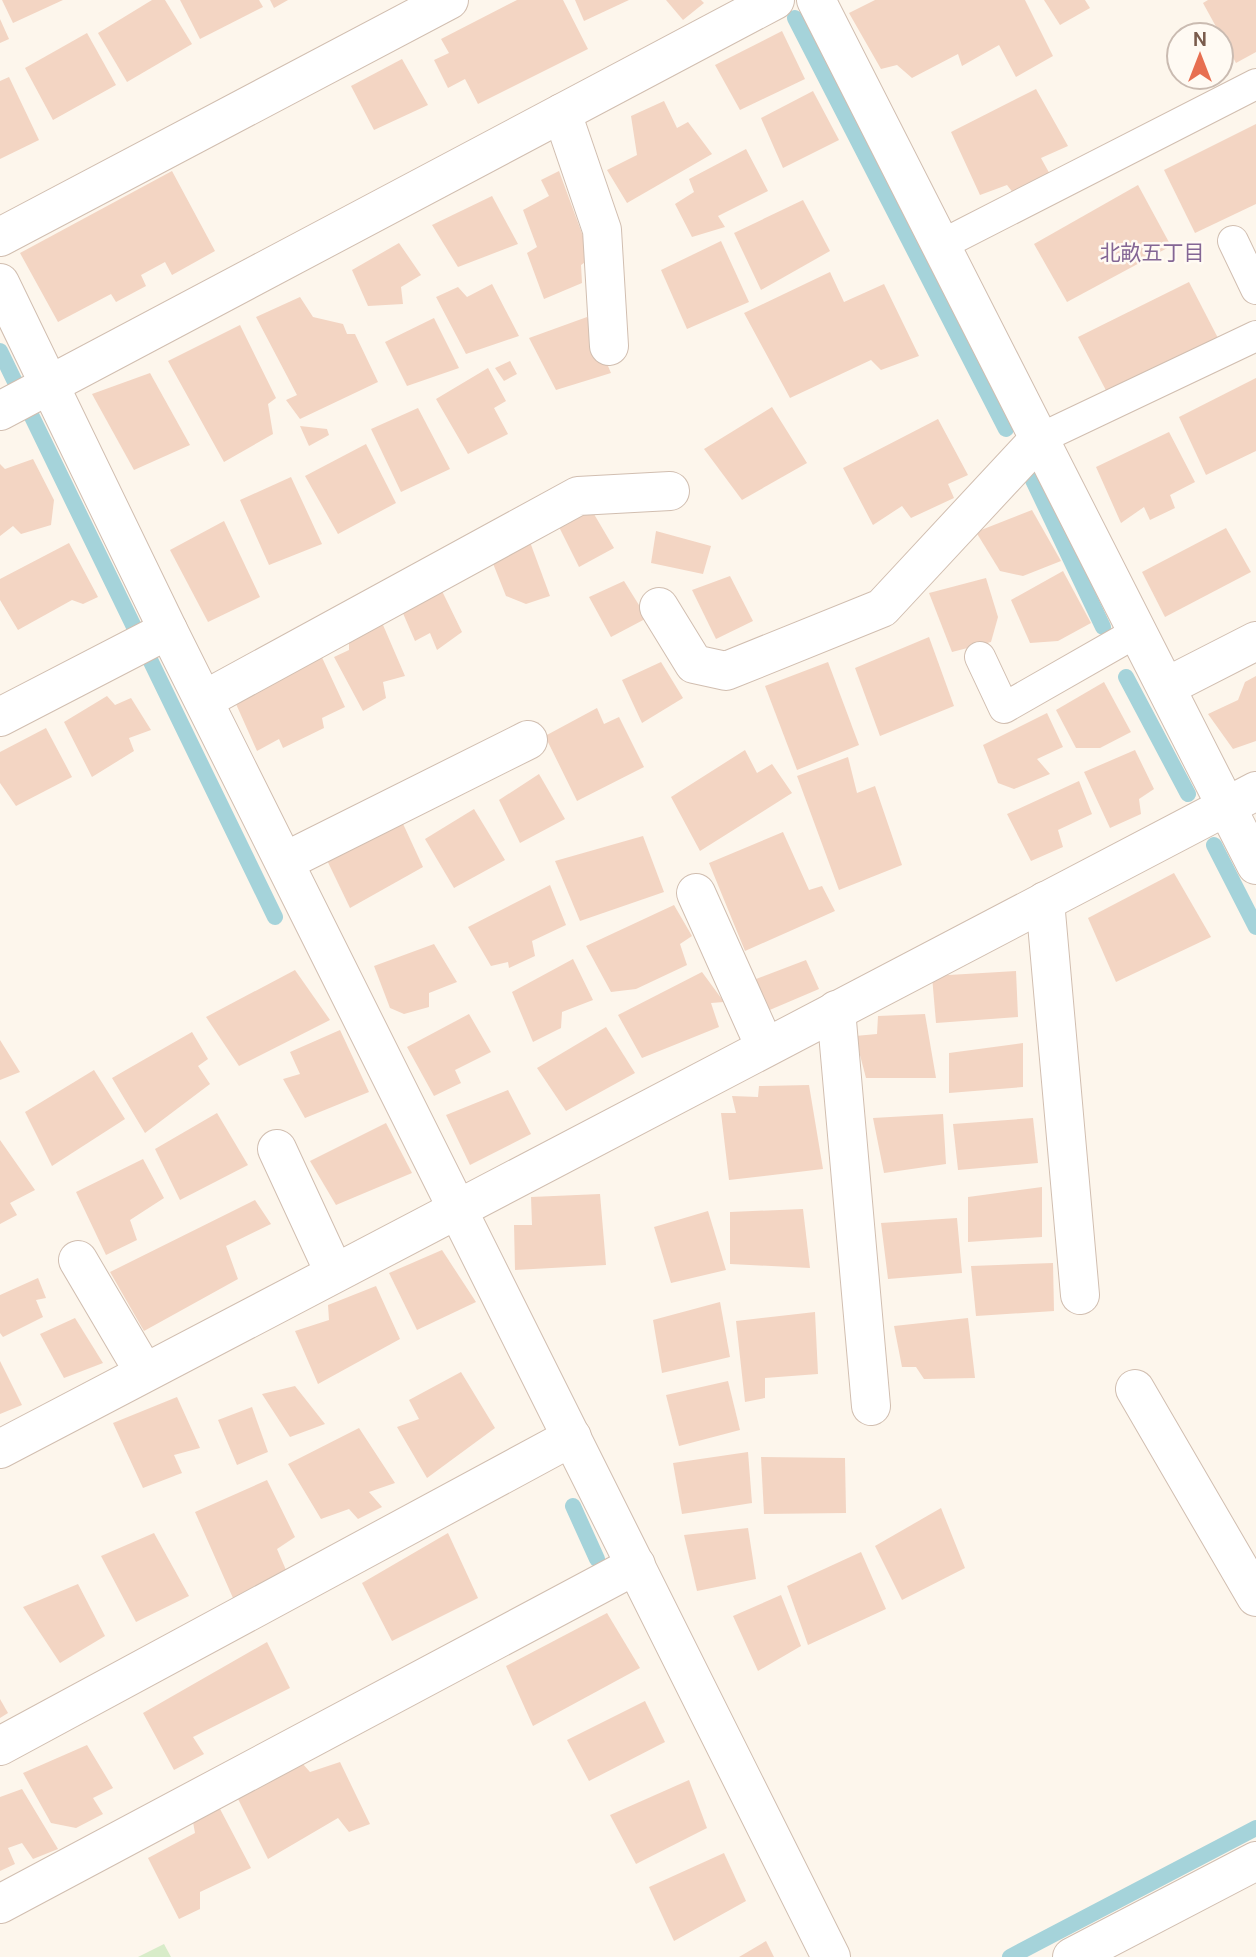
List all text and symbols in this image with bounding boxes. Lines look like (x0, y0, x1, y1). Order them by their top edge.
north arrow (1165, 21, 1235, 91)
text: N (1193, 27, 1207, 52)
district label: 北畝五丁目 (1100, 239, 1205, 267)

